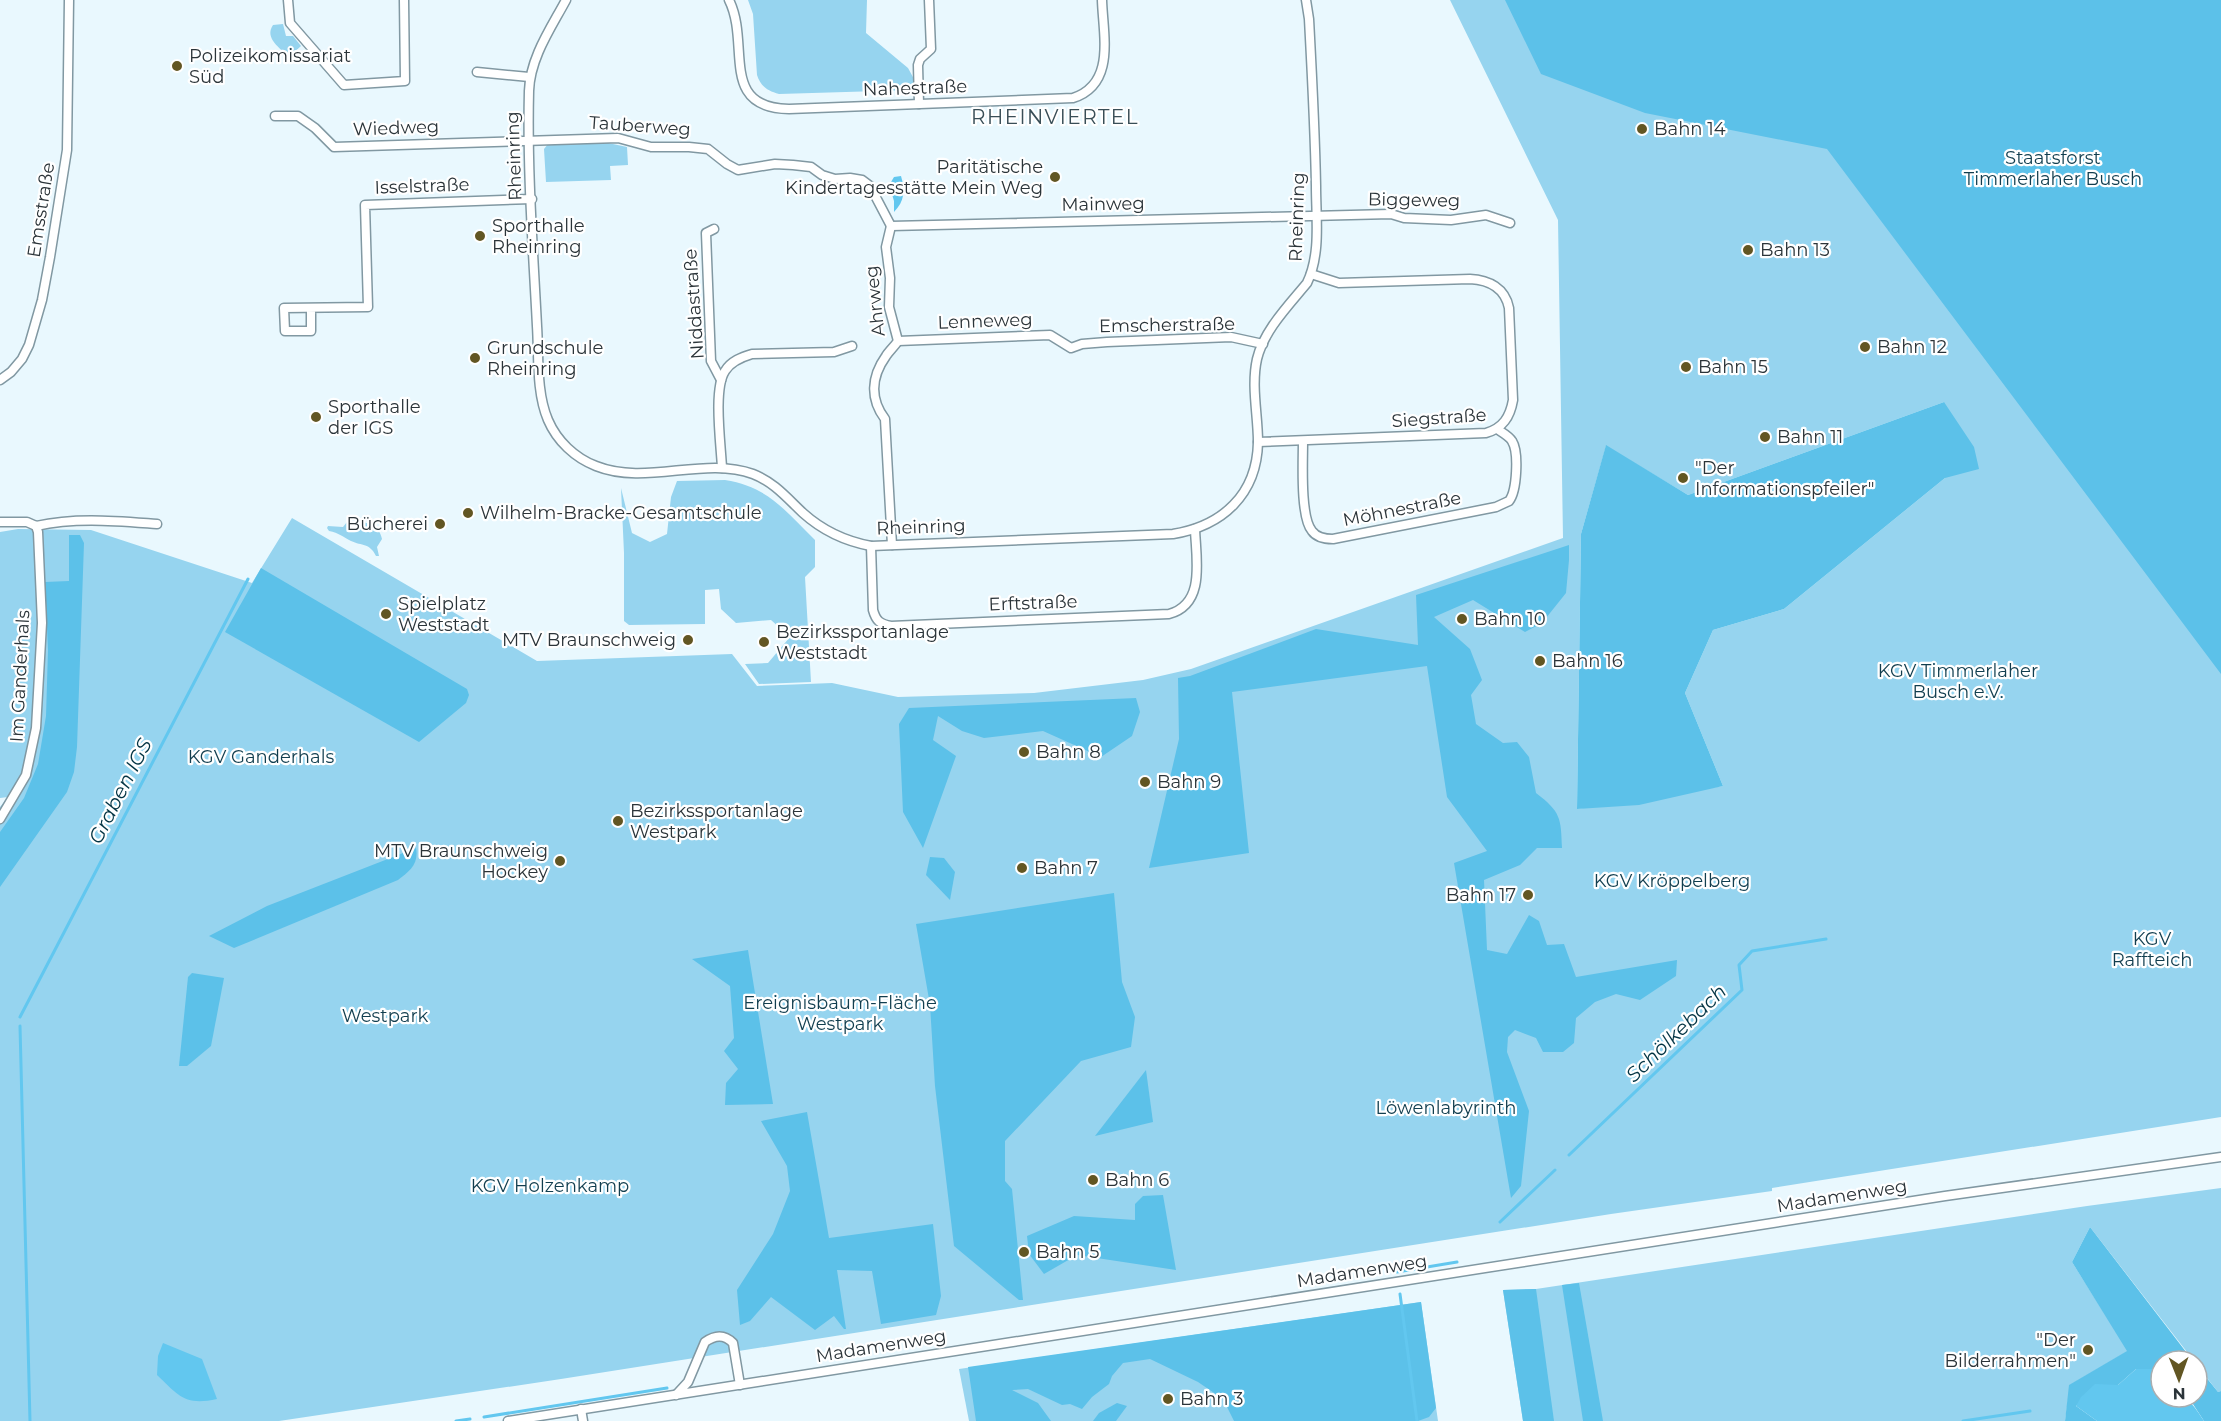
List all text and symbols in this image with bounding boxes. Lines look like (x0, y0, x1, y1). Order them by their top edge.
place label: Polizeikomissariat Süd (189, 45, 351, 88)
marker: Polizeikomissariat Süd (170, 59, 184, 73)
street label: Nahestraße (862, 75, 968, 101)
district label: RHEINVIERTEL (971, 105, 1139, 129)
street label: Rheinring (501, 111, 527, 201)
street label: Tauberweg (588, 111, 692, 141)
street label: Wiedweg (352, 115, 440, 141)
place label: Bahn 14 (1654, 118, 1726, 140)
marker: Bahn 14 (1635, 122, 1649, 136)
park label: Staatsforst Timmerlaher Busch (1964, 147, 2142, 190)
place label: Paritätische Kindertagesstätte Mein Weg (785, 156, 1043, 199)
street label: Emsstraße (23, 161, 59, 259)
marker: Paritätische Kindertagesstätte Mein Weg (1048, 170, 1062, 184)
street label: Rheinring (1284, 172, 1310, 262)
street label: Isselstraße (374, 173, 470, 199)
street label: Biggeweg (1368, 188, 1460, 212)
street label: Mainweg (1061, 192, 1145, 216)
place label: Sporthalle Rheinring (492, 215, 585, 258)
marker: Sporthalle Rheinring (473, 229, 487, 243)
place label: Bahn 13 (1760, 239, 1830, 261)
marker: Bahn 13 (1741, 243, 1755, 257)
street label: Niddastraße (679, 248, 709, 360)
street label: Ahrweg (860, 264, 890, 338)
street label: Lenneweg (937, 308, 1033, 334)
street label: Emscherstraße (1099, 313, 1235, 337)
place label: Bahn 12 (1877, 336, 1947, 358)
place label: Grundschule Rheinring (487, 337, 603, 380)
marker: Bahn 12 (1858, 340, 1872, 354)
marker: Grundschule Rheinring (468, 351, 482, 365)
place label: Bahn 15 (1698, 356, 1768, 378)
marker: Bahn 15 (1679, 360, 1693, 374)
place label: Sporthalle der IGS (328, 396, 421, 439)
street label: Siegstraße (1391, 404, 1487, 432)
marker: Sporthalle der IGS (309, 410, 323, 424)
place label: Bahn 11 (1777, 426, 1843, 448)
marker: Bahn 11 (1758, 430, 1772, 444)
place label: "Der Informationspfeiler" (1695, 457, 1875, 500)
marker: "Der Informationspfeiler" (1676, 471, 1690, 485)
street label: Möhnestraße (1341, 487, 1463, 531)
place label: Wilhelm-Bracke-Gesamtschule (480, 502, 762, 524)
marker: Wilhelm-Bracke-Gesamtschule (461, 506, 475, 520)
place label: Bücherei (347, 513, 428, 535)
street label: Rheinring (876, 514, 966, 540)
marker: Bücherei (433, 517, 447, 531)
street label: Erftstraße (988, 590, 1078, 616)
place label: Spielplatz Weststadt (398, 593, 490, 636)
marker: Spielplatz Weststadt (379, 607, 393, 621)
place label: Bahn 10 (1474, 608, 1546, 630)
street label: Im Ganderhals (6, 609, 34, 743)
marker: Bahn 10 (1455, 612, 1469, 626)
place label: Bezirkssportanlage Weststadt (776, 621, 949, 664)
place label: MTV Braunschweig (502, 629, 676, 651)
marker: MTV Braunschweig (681, 633, 695, 647)
marker: Bezirkssportanlage Weststadt (757, 635, 771, 649)
place label: Bahn 16 (1552, 650, 1623, 672)
marker: Bahn 16 (1533, 654, 1547, 668)
park label: KGV Timmerlaher Busch e.V. (1878, 660, 2038, 703)
water label: Graben IGS (83, 734, 157, 848)
place label: Bahn 8 (1036, 741, 1101, 763)
marker: Bahn 8 (1017, 745, 1031, 759)
park label: KGV Ganderhals (188, 746, 334, 768)
place label: Bahn 9 (1157, 771, 1221, 793)
marker: Bahn 9 (1138, 775, 1152, 789)
place label: Bezirkssportanlage Westpark (630, 800, 803, 843)
marker: Bezirkssportanlage Westpark (611, 814, 625, 828)
place label: MTV Braunschweig Hockey (374, 840, 548, 883)
marker: MTV Braunschweig Hockey (553, 854, 567, 868)
place label: Bahn 7 (1034, 857, 1098, 879)
marker: Bahn 7 (1015, 861, 1029, 875)
park label: KGV Kröppelberg (1594, 870, 1750, 892)
place label: Bahn 17 (1446, 884, 1516, 906)
marker: Bahn 17 (1521, 888, 1535, 902)
park label: KGV Raffteich (2112, 928, 2192, 971)
water label: Schölkebach (1621, 979, 1731, 1087)
park label: Ereignisbaum-Fläche Westpark (743, 992, 937, 1035)
park label: Westpark (342, 1005, 429, 1027)
park label: Löwenlabyrinth (1376, 1097, 1516, 1119)
place label: Bahn 6 (1105, 1169, 1169, 1191)
marker: Bahn 6 (1086, 1173, 1100, 1187)
park label: KGV Holzenkamp (471, 1175, 629, 1197)
street label: Madamenweg (1775, 1175, 1909, 1217)
place label: Bahn 5 (1036, 1241, 1099, 1263)
marker: Bahn 5 (1017, 1245, 1031, 1259)
street label: Madamenweg (1295, 1250, 1429, 1292)
street label: Madamenweg (814, 1325, 948, 1367)
place label: "Der Bilderrahmen" (1944, 1329, 2076, 1372)
marker: "Der Bilderrahmen" (2081, 1343, 2095, 1357)
north arrow (2149, 1349, 2209, 1409)
text: N (2173, 1384, 2186, 1403)
place label: Bahn 3 (1180, 1388, 1243, 1410)
marker: Bahn 3 (1161, 1392, 1175, 1406)

